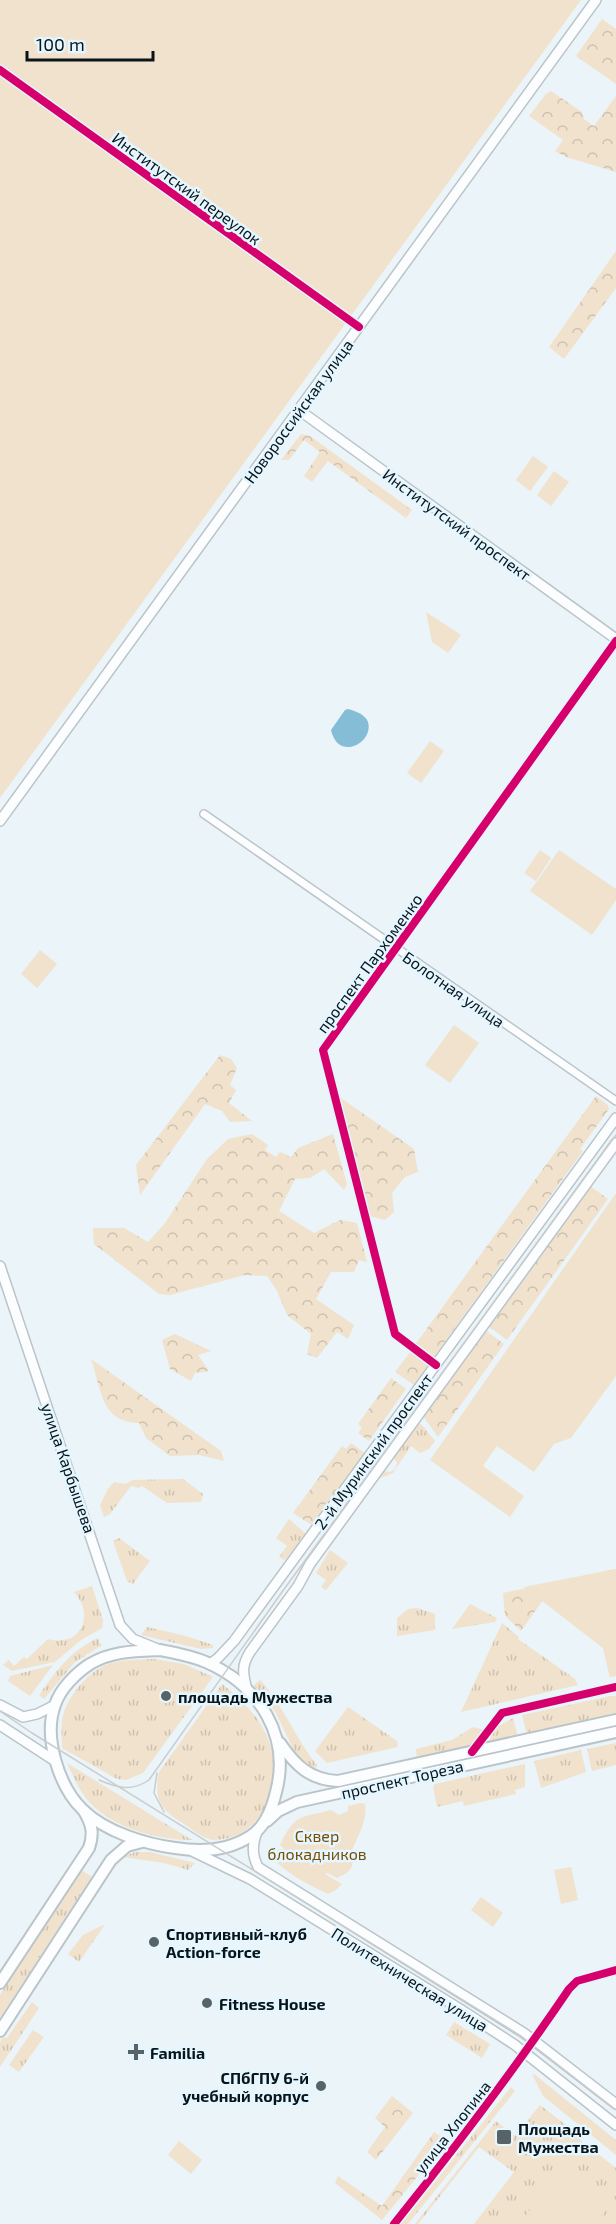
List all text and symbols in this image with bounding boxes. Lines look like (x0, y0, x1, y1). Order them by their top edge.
scale bar (27, 24, 153, 62)
text: 100 m (36, 33, 85, 55)
street label: Институтский переулок (109, 128, 265, 249)
street label: Новороссийская улица (239, 335, 357, 487)
street label: Институтский проспект (379, 464, 535, 585)
street label: проспект Пархоменко (312, 890, 426, 1036)
street label: Болотная улица (399, 947, 508, 1032)
street label: 2-й Муринский проспект (310, 1369, 437, 1533)
street label: улица Карбышева (37, 1401, 100, 1536)
place label: площадь Мужества (178, 1687, 332, 1706)
marker: площадь Мужества (159, 1689, 173, 1703)
street label: проспект Тореза (339, 1756, 465, 1802)
park label: Сквер блокадников (267, 1826, 367, 1863)
street label: Политехническая улица (328, 1923, 492, 2036)
place label: Спортивный-клуб Action-force (166, 1924, 307, 1961)
marker: Спортивный-клуб Action-force (147, 1935, 161, 1949)
place label: Fitness House (219, 1994, 325, 2013)
marker: Fitness House (200, 1996, 214, 2010)
marker: Familia (127, 2043, 145, 2061)
place label: Familia (150, 2043, 205, 2062)
place label: СПбГПУ 6-й учебный корпус (182, 2068, 309, 2105)
street label: улица Хлопина (410, 2077, 495, 2178)
marker: СПбГПУ 6-й учебный корпус (314, 2079, 328, 2093)
place label: Площадь Мужества (518, 2119, 599, 2156)
marker: Площадь Мужества (495, 2128, 513, 2146)

